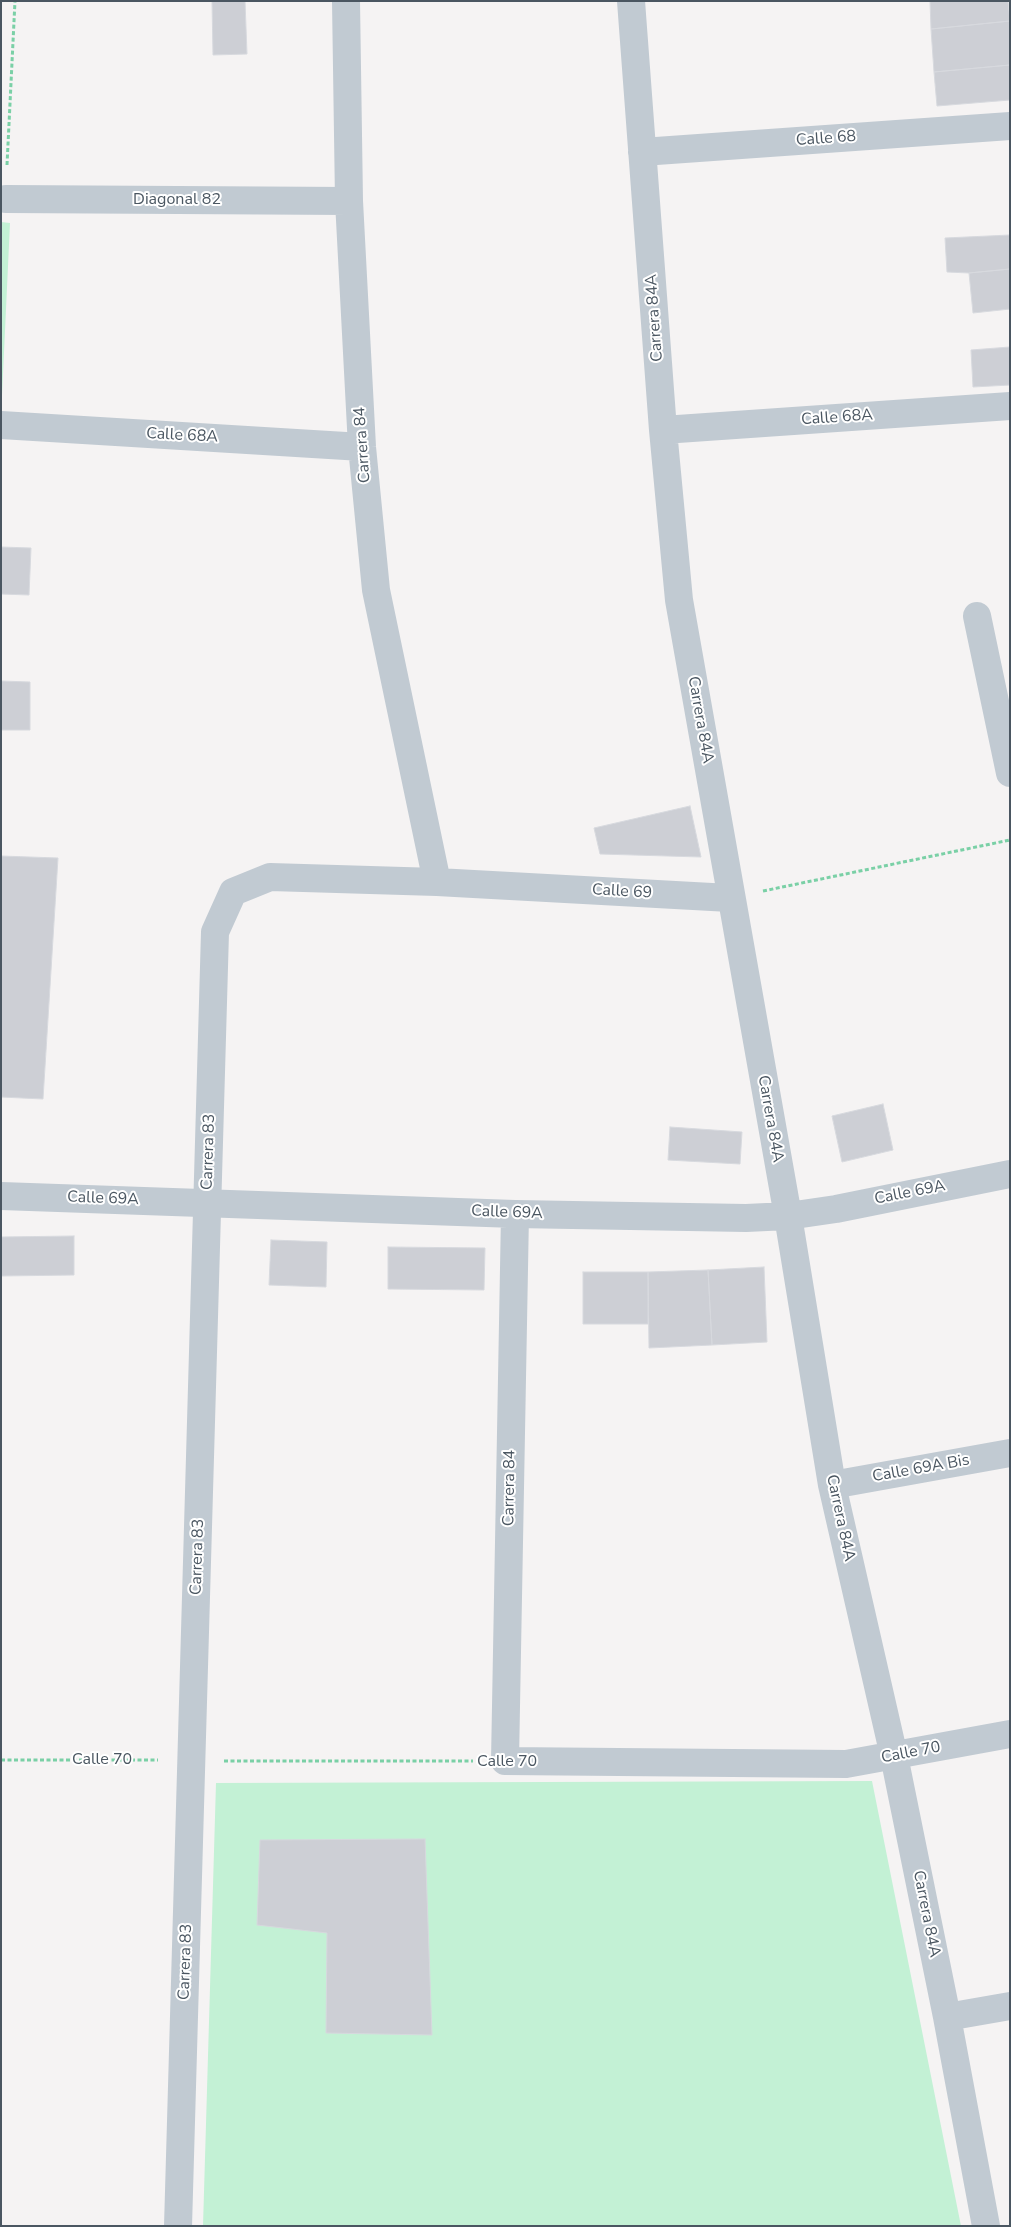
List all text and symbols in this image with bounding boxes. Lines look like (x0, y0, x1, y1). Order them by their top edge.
street label: Calle 68 (795, 127, 857, 151)
street label: Diagonal 82 (133, 190, 221, 210)
street label: Carrera 84A (642, 273, 668, 363)
street label: Carrera 84 (351, 406, 375, 484)
street label: Calle 68A (800, 406, 874, 430)
street label: Calle 68A (146, 425, 218, 447)
street label: Carrera 84A (683, 675, 717, 765)
street label: Calle 69 (591, 881, 653, 903)
street label: Carrera 84A (753, 1074, 787, 1164)
street label: Carrera 83 (198, 1114, 220, 1190)
street label: Calle 69A (873, 1177, 947, 1209)
street label: Calle 69A (67, 1188, 139, 1210)
street label: Calle 69A (471, 1202, 543, 1224)
street label: Carrera 84 (500, 1450, 520, 1526)
street label: Calle 69A Bis (871, 1451, 971, 1487)
street label: Carrera 84A (821, 1473, 859, 1563)
street label: Carrera 83 (187, 1519, 209, 1595)
street label: Calle 70 (880, 1738, 942, 1768)
street label: Calle 70 (72, 1750, 132, 1770)
street label: Calle 70 (477, 1752, 537, 1772)
street label: Carrera 84A (908, 1869, 944, 1959)
street label: Carrera 83 (175, 1924, 197, 2000)

